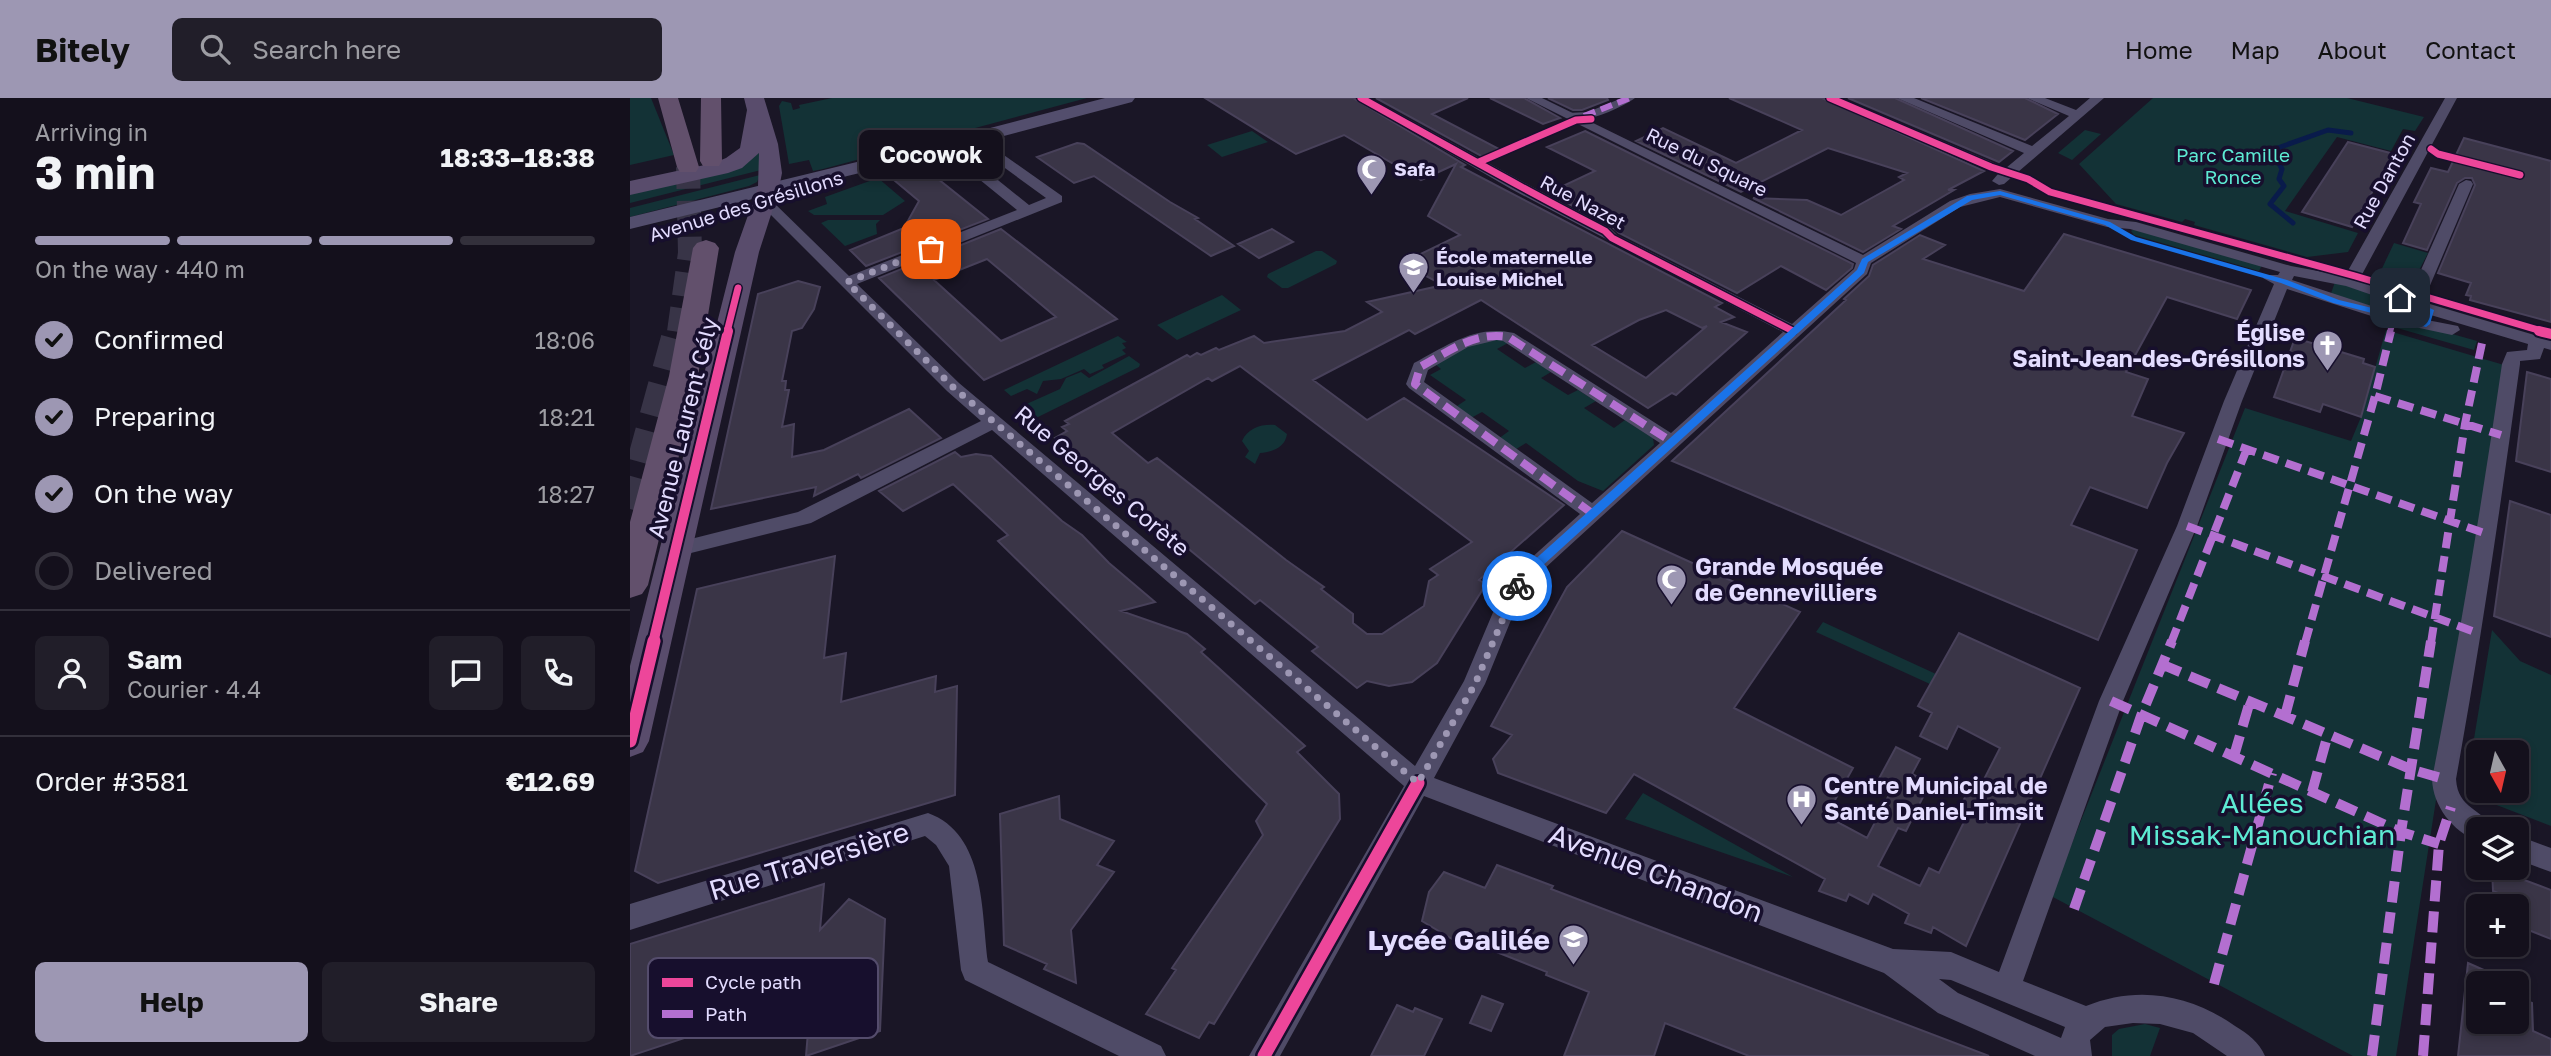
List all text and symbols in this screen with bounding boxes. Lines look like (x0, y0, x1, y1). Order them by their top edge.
search box (172, 18, 662, 81)
text: Bitely (35, 30, 130, 69)
icon: search (196, 30, 234, 68)
text: Search here (252, 34, 401, 65)
text: Home (2125, 35, 2193, 64)
text: Map (2231, 35, 2280, 64)
text: About (2318, 35, 2387, 64)
text: Contact (2425, 35, 2516, 64)
text: Arriving in (35, 118, 148, 146)
street label: Rue du Square (1643, 122, 1772, 201)
street label: Rue Danton (2348, 129, 2419, 233)
callout: Cocowok (859, 130, 1003, 179)
text: Cocowok (879, 140, 983, 168)
text: 18:33–18:38 (440, 142, 595, 173)
park label: Parc Camille Ronce (2176, 143, 2290, 188)
text: 3 min (35, 144, 155, 199)
mosque icon: Safa (1354, 152, 1388, 196)
place label: Safa (1394, 157, 1435, 180)
street label: Avenue des Grésillons (646, 165, 845, 246)
street label: Rue Nazet (1537, 170, 1630, 234)
pin (901, 219, 961, 279)
icon: bag (912, 230, 950, 268)
place label: École maternelle Louise Michel (1436, 245, 1593, 290)
school or university icon: École maternelle Louise Michel (1396, 251, 1430, 295)
text: On the way · 440 m (35, 255, 245, 283)
pin (2370, 268, 2430, 328)
icon: home (2381, 279, 2419, 317)
street label: Avenue Laurent Cély (641, 314, 723, 541)
place label: Église Saint-Jean-des-Grésillons (2012, 318, 2305, 372)
icon: check (35, 321, 73, 359)
text: Confirmed (94, 324, 224, 355)
text: 18:06 (535, 326, 595, 354)
church icon: Église Saint-Jean-des-Grésillons (2311, 329, 2345, 373)
icon: check (35, 398, 73, 436)
street label: Rue Georges Corète (1009, 399, 1196, 562)
text: Preparing (94, 401, 216, 432)
text: 18:21 (538, 403, 595, 431)
icon: check (35, 475, 73, 513)
text: On the way (94, 478, 233, 509)
text: 18:27 (537, 480, 595, 508)
courier (1482, 551, 1552, 621)
place label: Grande Mosquée de Gennevilliers (1695, 552, 1883, 606)
text: Delivered (94, 555, 213, 586)
mosque icon: Grande Mosquée de Gennevilliers (1655, 563, 1689, 607)
icon: bike (1498, 567, 1536, 605)
button: person (35, 636, 109, 710)
button: chat (429, 636, 503, 710)
button: phone (521, 636, 595, 710)
text: Sam (127, 644, 182, 675)
text: Courier · 4.4 (127, 675, 261, 703)
north arrow (2466, 740, 2529, 803)
map controls (2466, 740, 2529, 1034)
text: Order #3581 (35, 766, 188, 797)
text: €12.69 (506, 766, 595, 797)
place label: Centre Municipal de Santé Daniel-Timsit (1824, 771, 2048, 825)
hospital icon: Centre Municipal de Santé Daniel-Timsit (1784, 782, 1818, 826)
park label: Allées Missak-Manouchian (2129, 786, 2395, 851)
street label: Rue Traversière (705, 814, 913, 907)
street label: Avenue Chandon (1545, 817, 1768, 929)
button: layers (2466, 817, 2529, 880)
button: + (2466, 894, 2529, 957)
place label: Lycée Galilée (1367, 923, 1550, 956)
school or university icon: Lycée Galilée (1556, 923, 1590, 967)
legend (648, 958, 878, 1038)
button: Help (35, 962, 308, 1042)
button: Share (322, 962, 595, 1042)
text: Cycle path (705, 970, 802, 993)
button: − (2466, 971, 2529, 1034)
text: Path (705, 1002, 747, 1025)

